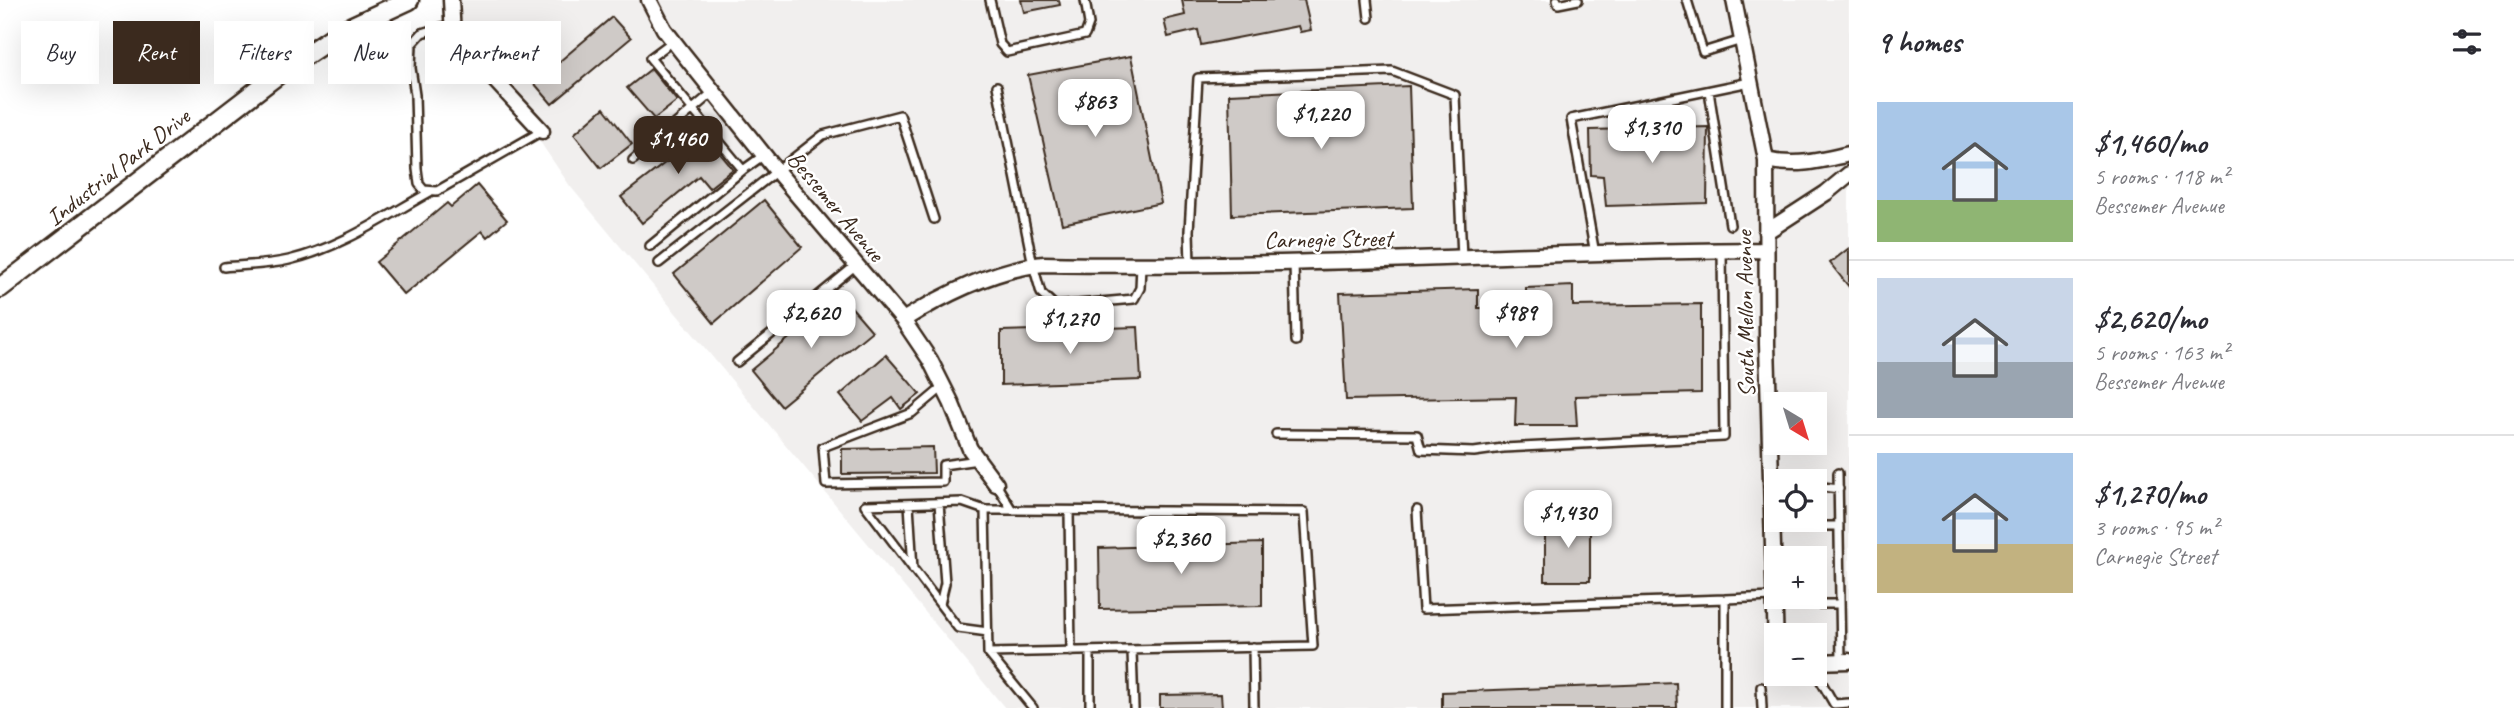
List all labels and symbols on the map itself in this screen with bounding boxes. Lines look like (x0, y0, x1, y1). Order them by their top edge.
pin: $863 (1054, 80, 1136, 139)
pin: $1,220 (1264, 92, 1378, 151)
street label: Industrial Park Drive (40, 100, 198, 232)
pin: $1,310 (1595, 106, 1709, 165)
pin: $1,460 (621, 116, 735, 176)
street label: Bessemer Avenue (781, 144, 892, 269)
street label: Carnegie Street (1264, 223, 1395, 255)
street label: South Mellon Avenue (1729, 228, 1761, 398)
pin: $2,620 (754, 290, 868, 350)
pin: $989 (1475, 290, 1557, 350)
pin: $1,270 (1013, 296, 1127, 356)
north arrow (1764, 392, 1827, 455)
pin: $1,430 (1511, 490, 1625, 550)
pin: $2,360 (1124, 516, 1238, 576)

